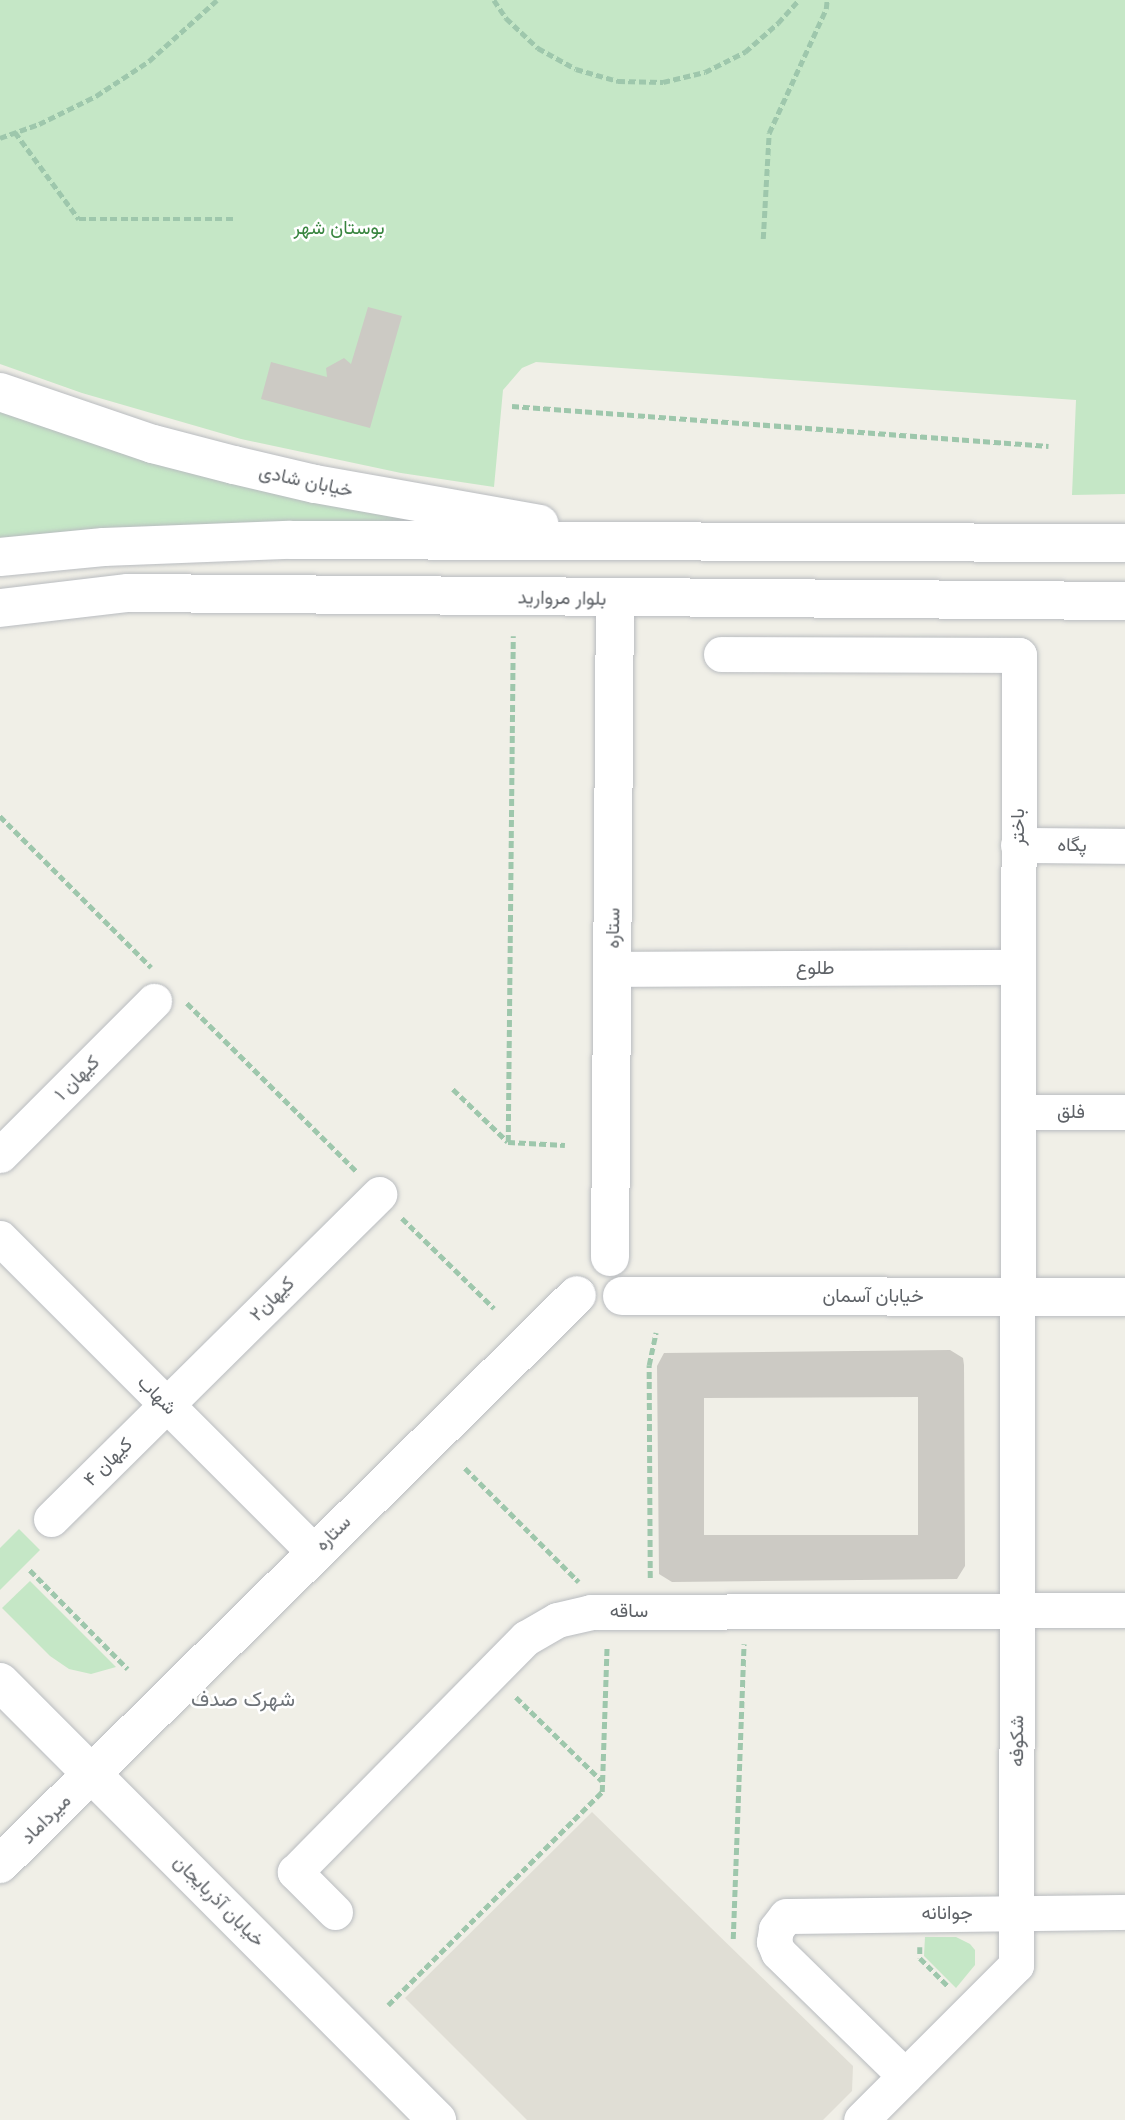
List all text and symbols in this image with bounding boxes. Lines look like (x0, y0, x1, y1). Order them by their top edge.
park label: بوستان شهر (294, 217, 384, 239)
street label: خیابان شادی (257, 460, 355, 502)
street label: بلوار مروارید (517, 586, 607, 610)
street label: باختر (1007, 808, 1029, 846)
street label: پگاه (1057, 833, 1087, 857)
street label: ستاره (601, 907, 625, 949)
street label: طلوع (796, 957, 834, 979)
street label: کیهان ۱ (50, 1051, 104, 1105)
street label: فلق (1057, 1101, 1085, 1123)
street label: کیهان۲ (245, 1272, 299, 1326)
street label: خیابان آسمان (822, 1285, 924, 1307)
street label: شهاب (133, 1371, 181, 1419)
street label: کیهان ۴ (79, 1433, 137, 1491)
street label: ستاره (310, 1510, 356, 1556)
street label: ساقه (610, 1600, 648, 1622)
district label: شهرک صدف (191, 1686, 295, 1712)
street label: شکوفه (1006, 1715, 1028, 1767)
street label: میرداماد (16, 1789, 76, 1849)
street label: خیابان آذربایجان (169, 1851, 269, 1951)
street label: جوانانه (921, 1902, 973, 1924)

